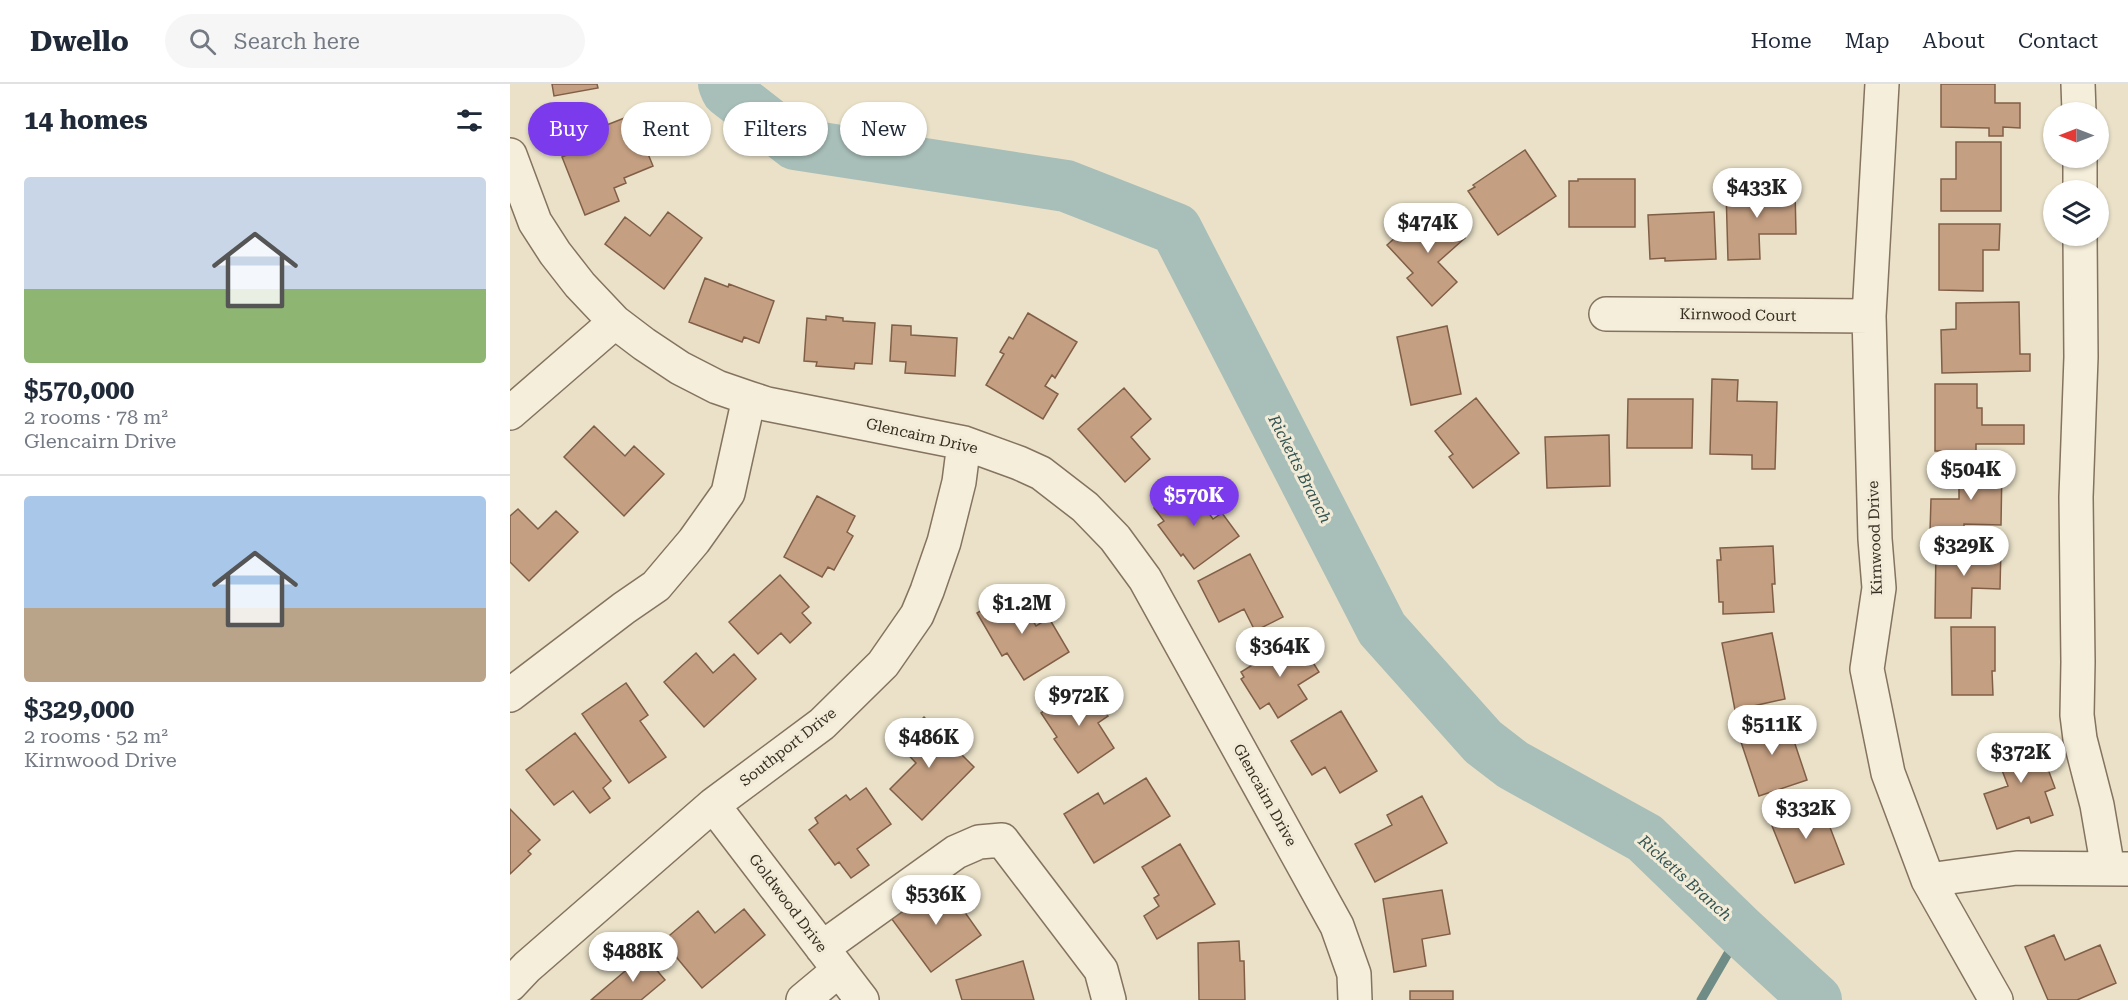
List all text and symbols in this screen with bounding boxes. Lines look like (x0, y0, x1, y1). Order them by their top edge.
search box (165, 14, 585, 68)
text: Dwello (30, 25, 129, 58)
icon: search (186, 25, 219, 58)
text: Search here (234, 29, 360, 54)
text: Home (1751, 29, 1812, 53)
text: Map (1845, 29, 1890, 53)
text: About (1923, 29, 1985, 53)
text: Contact (2018, 29, 2098, 53)
chip: Buy (528, 102, 609, 156)
chip: Rent (621, 102, 711, 156)
chip: Filters (723, 102, 828, 156)
chip: New (840, 102, 927, 156)
north arrow (2043, 102, 2109, 168)
map controls (2043, 102, 2109, 246)
icon: filters (453, 104, 486, 137)
text: 14 homes (24, 105, 148, 135)
pin: $433K (1715, 168, 1799, 219)
text: $433K (1727, 175, 1787, 199)
button: layers (2043, 180, 2109, 246)
pin: $474K (1386, 203, 1470, 254)
text: $474K (1398, 210, 1458, 234)
icon: home (201, 216, 309, 324)
street label: Kirnwood Court (1679, 305, 1797, 325)
text: $570,000 (24, 375, 134, 405)
text: 2 rooms · 78 m² (24, 405, 168, 429)
water label: Ricketts Branch (1264, 411, 1336, 527)
street label: Glencairn Drive (864, 414, 980, 458)
text: Glencairn Drive (24, 429, 176, 453)
pin: $504K (1929, 450, 2013, 501)
text: $504K (1941, 457, 2001, 481)
pin: $570K (1152, 476, 1236, 527)
street label: Kirnwood Drive (1864, 480, 1886, 596)
text: $570K (1164, 483, 1224, 507)
pin: $329K (1922, 526, 2006, 577)
text: $329K (1934, 533, 1994, 557)
icon: home (201, 535, 309, 643)
pin: $1.2M (980, 584, 1064, 635)
text: $1.2M (992, 591, 1052, 615)
pin: $364K (1238, 627, 1322, 678)
text: $364K (1250, 634, 1310, 658)
pin: $972K (1037, 676, 1121, 727)
text: $972K (1049, 683, 1109, 707)
text: $329,000 (24, 694, 134, 724)
street label: Southport Drive (736, 704, 840, 790)
pin: $511K (1730, 705, 1814, 756)
text: $511K (1742, 712, 1802, 736)
pin: $486K (887, 718, 971, 769)
text: 2 rooms · 52 m² (24, 724, 168, 748)
text: $486K (899, 725, 959, 749)
pin: $372K (1979, 733, 2063, 784)
text: $372K (1991, 740, 2051, 764)
street label: Glencairn Drive (1229, 741, 1301, 849)
text: Kirnwood Drive (24, 748, 177, 772)
pin: $332K (1764, 789, 1848, 840)
text: $332K (1776, 796, 1836, 820)
water label: Ricketts Branch (1634, 830, 1736, 925)
street label: Goldwood Drive (745, 850, 831, 956)
pin: $536K (894, 875, 978, 926)
text: $536K (906, 882, 966, 906)
pin: $488K (591, 932, 675, 983)
text: $488K (603, 939, 663, 963)

